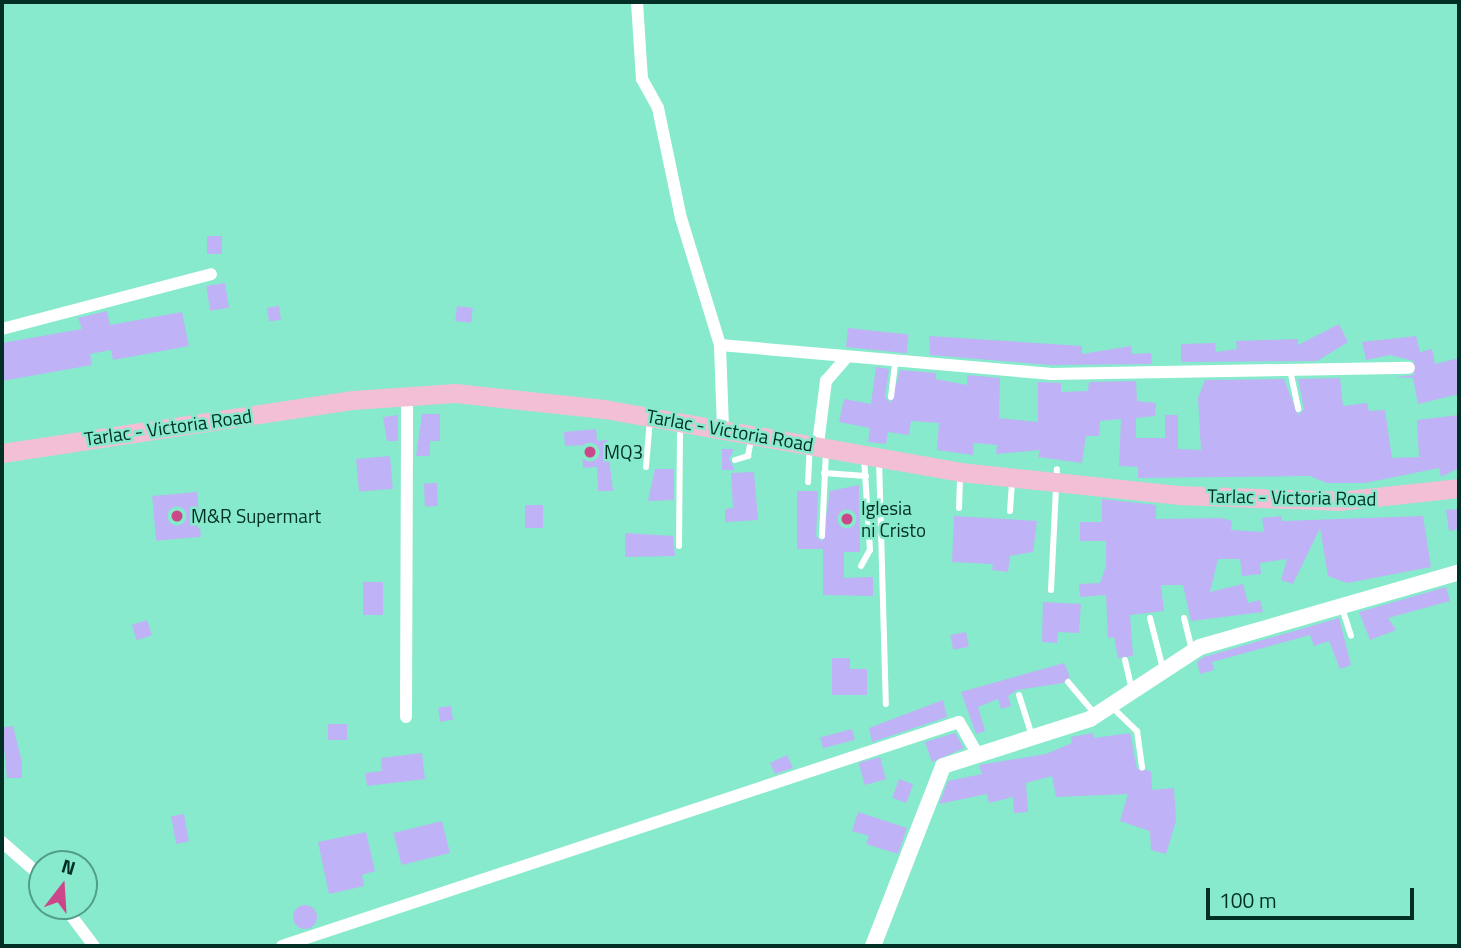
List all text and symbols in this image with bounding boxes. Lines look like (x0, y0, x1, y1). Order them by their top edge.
street label: Tarlac - Victoria Road (83, 404, 253, 450)
street label: Tarlac - Victoria Road (645, 404, 815, 456)
place label: MQ3 (604, 441, 643, 463)
marker: MQ3 (582, 444, 598, 460)
street label: Tarlac - Victoria Road (1207, 484, 1377, 510)
place label: Iglesia ni Cristo (861, 497, 926, 541)
place label: M&R Supermart (191, 505, 321, 527)
marker: M&R Supermart (169, 508, 185, 524)
marker: Iglesia ni Cristo (839, 511, 855, 527)
north arrow (28, 850, 98, 920)
text: N (58, 851, 79, 882)
scale bar (1209, 874, 1417, 918)
text: 100 m (1219, 884, 1276, 916)

